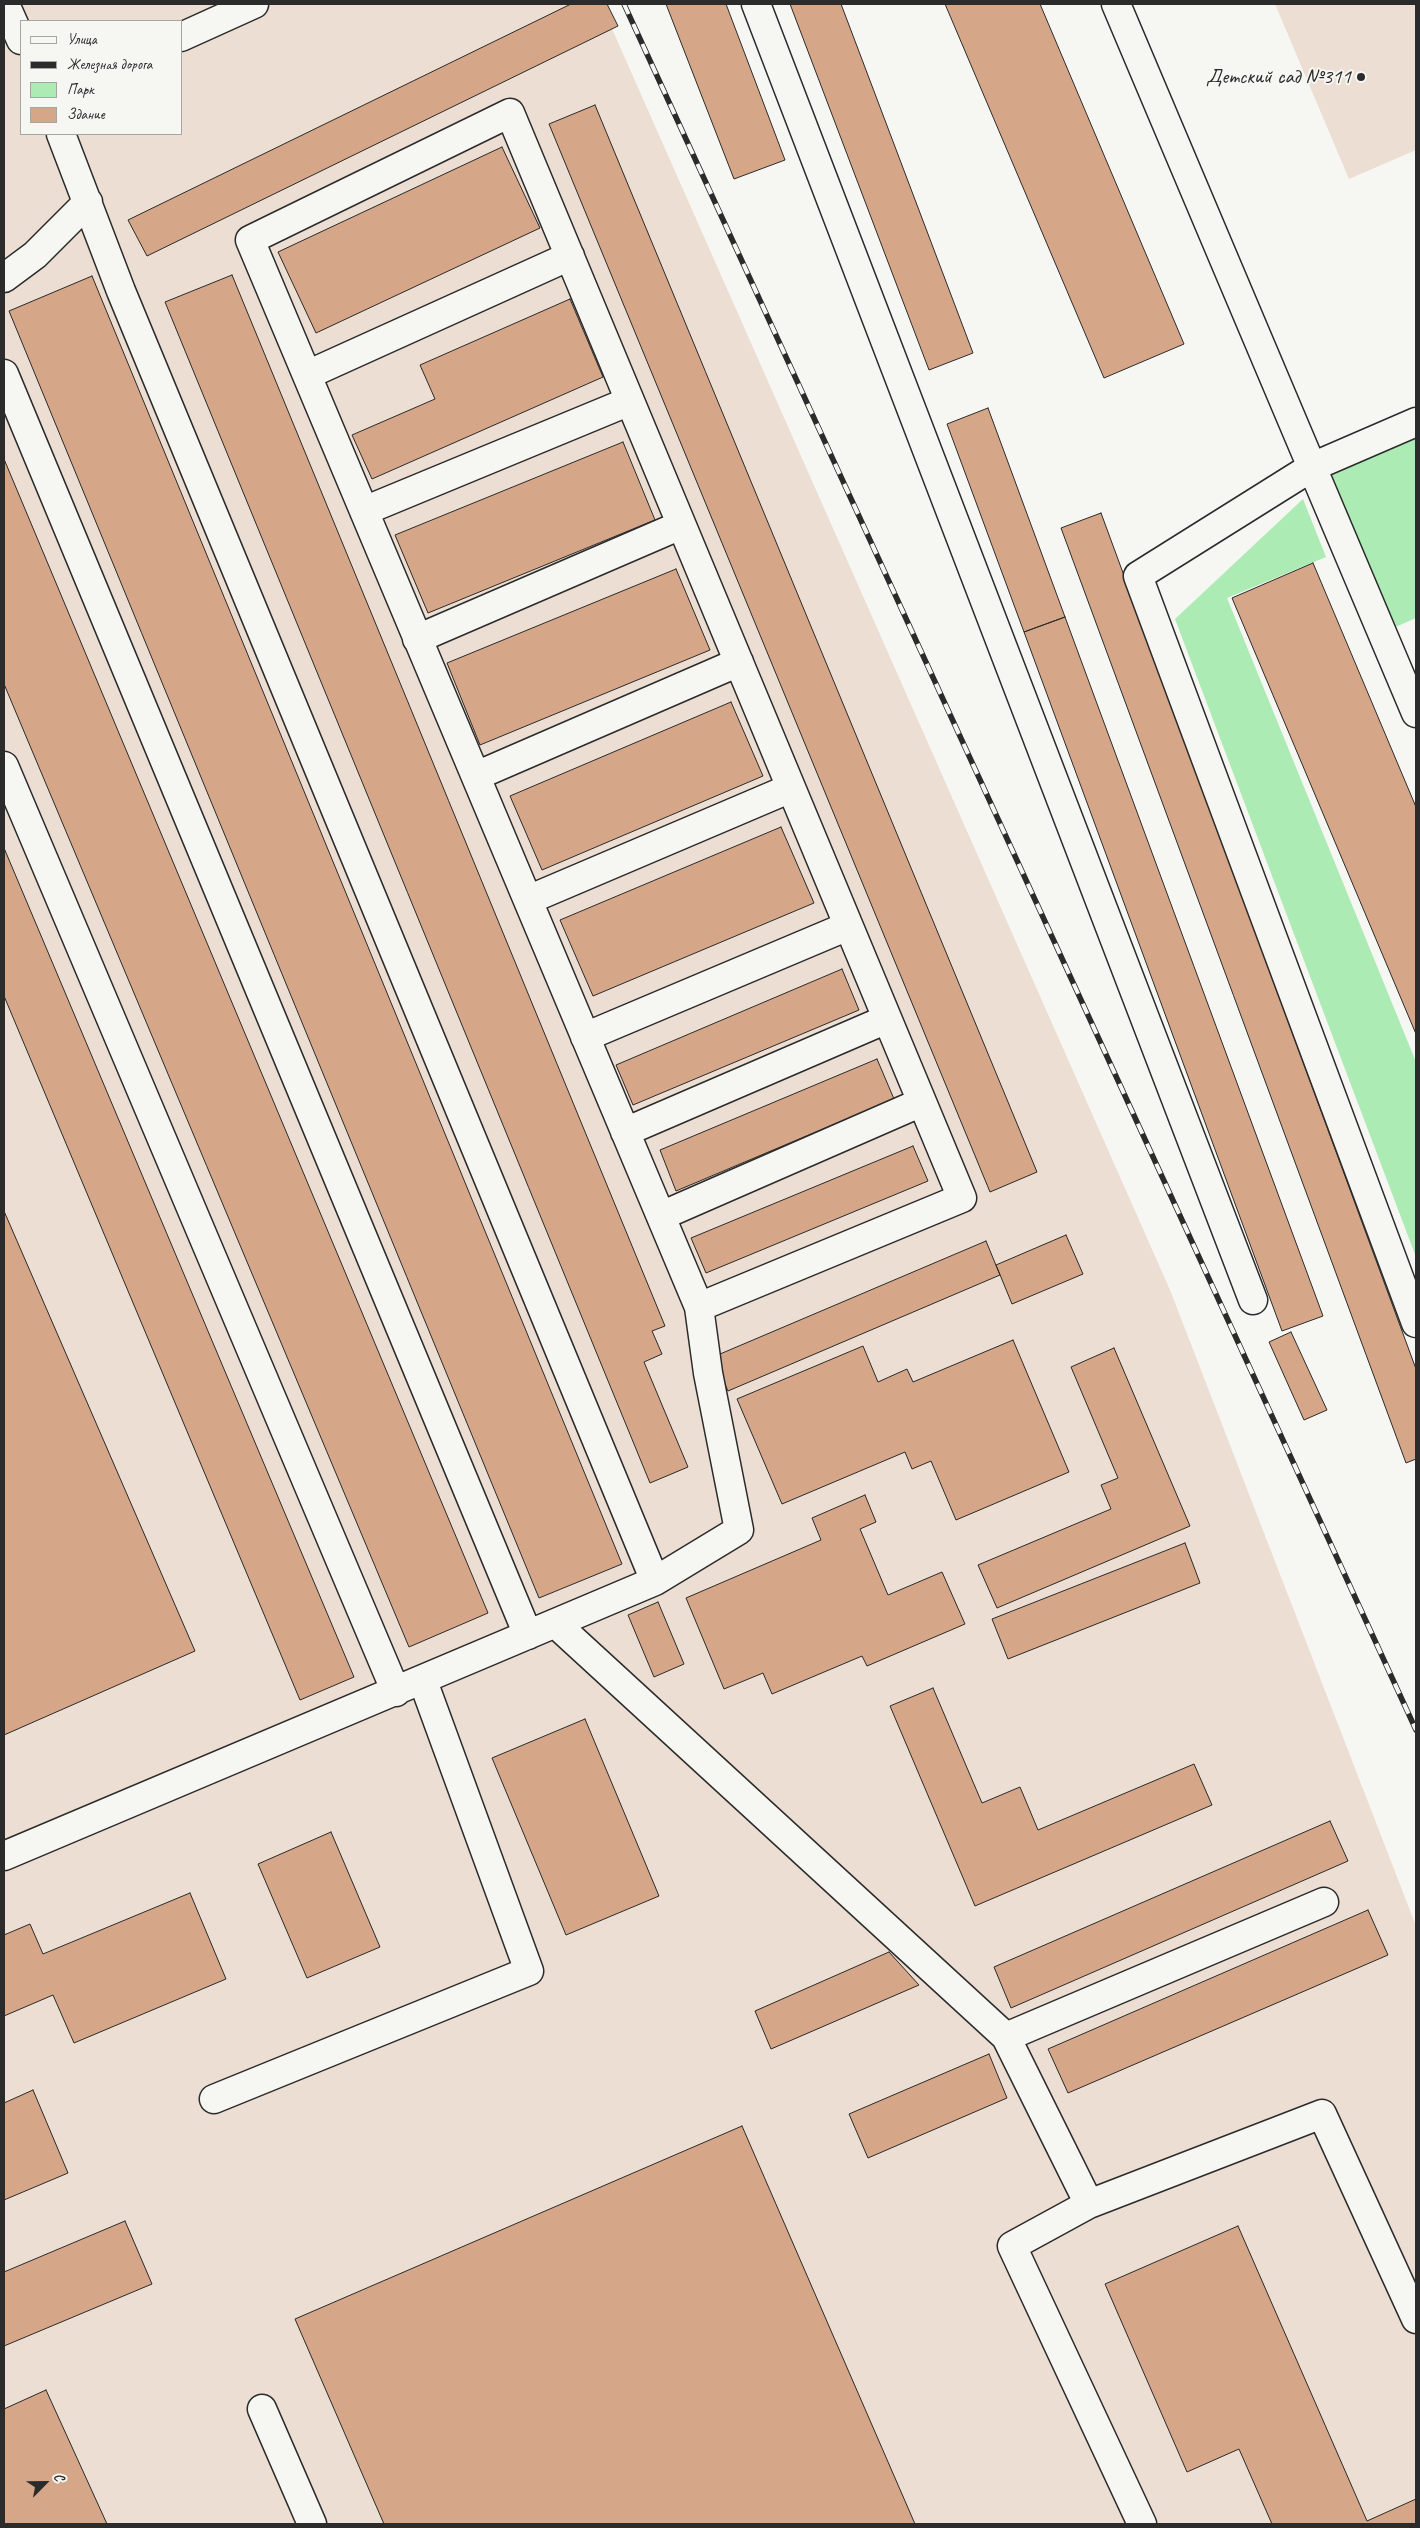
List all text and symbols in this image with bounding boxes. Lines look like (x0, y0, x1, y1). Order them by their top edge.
legend (20, 20, 182, 135)
text: Улица (67, 30, 97, 49)
text: Железная дорога (67, 55, 152, 74)
place label: Детский сад №311 (1206, 64, 1351, 90)
marker: Детский сад №311 (1355, 71, 1367, 83)
text: Парк (67, 80, 94, 99)
text: Здание (67, 105, 105, 124)
north arrow (20, 2458, 70, 2508)
text: С (50, 2470, 68, 2483)

